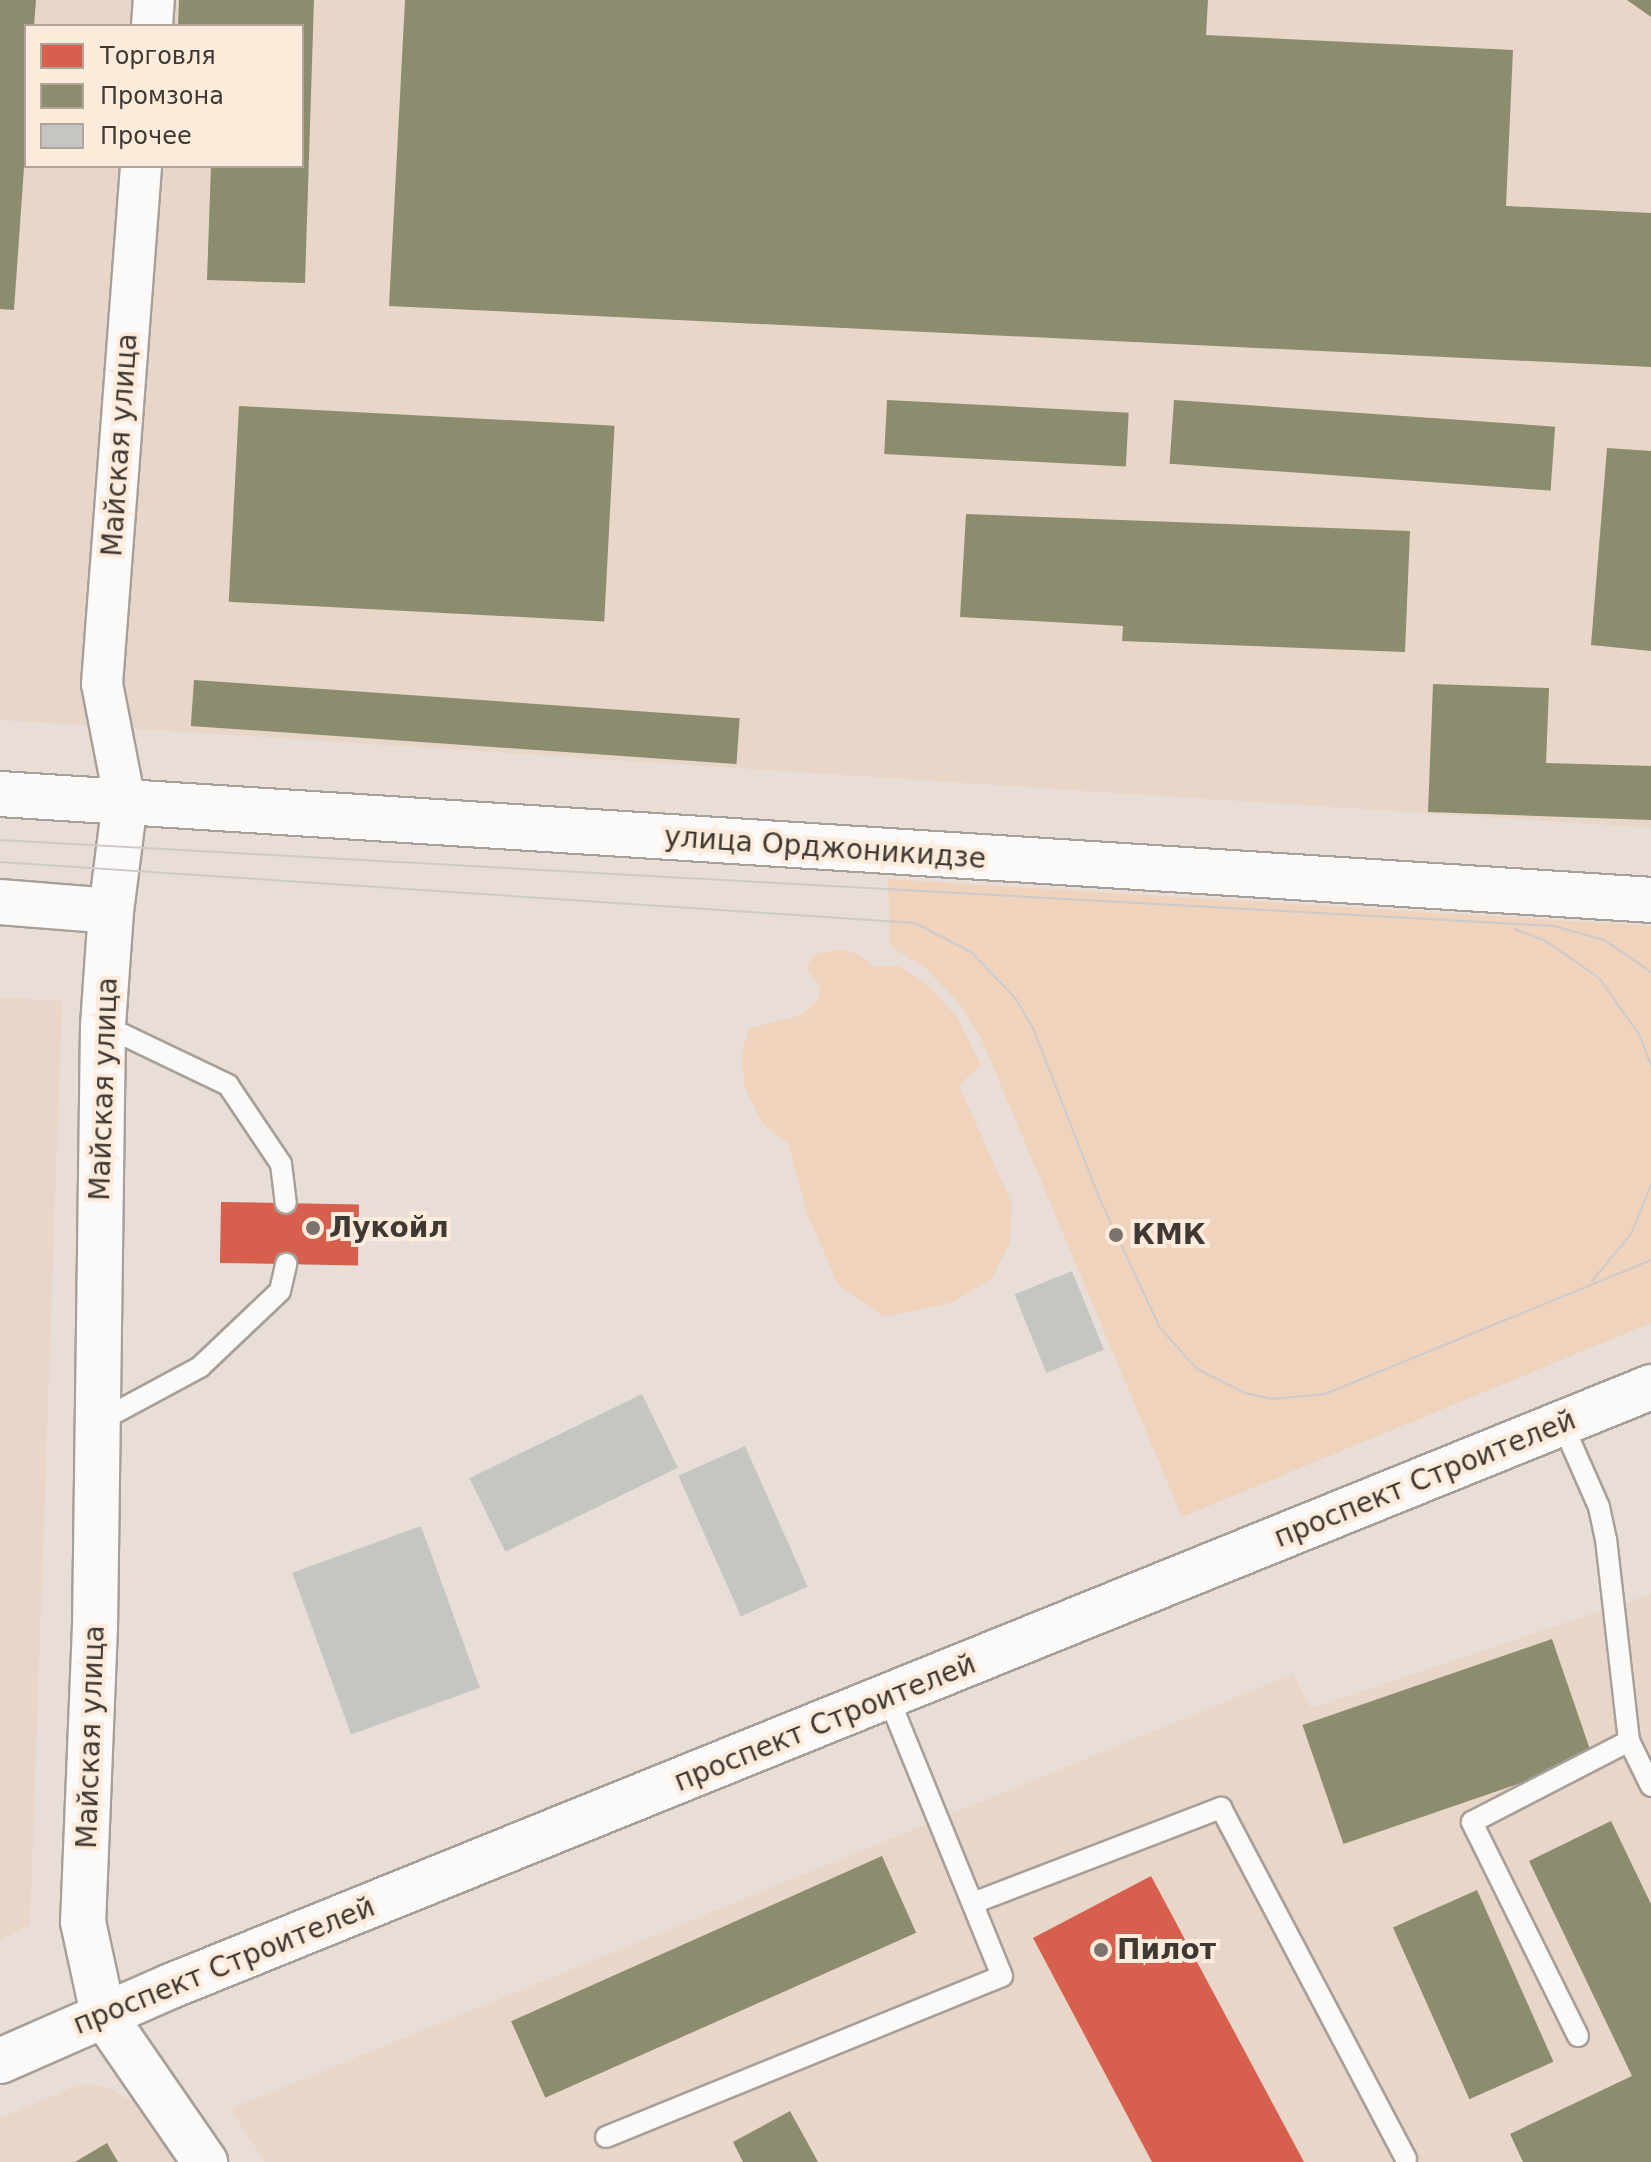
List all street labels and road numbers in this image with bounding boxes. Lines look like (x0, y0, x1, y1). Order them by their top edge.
street label: Майская улица (95, 332, 145, 558)
street label: улица Орджоникидзе (663, 820, 987, 876)
street label: Майская улица (83, 977, 125, 1201)
street label: проспект Строителей (1269, 1403, 1581, 1555)
street label: Майская улица (70, 1625, 112, 1849)
street label: проспект Строителей (669, 1647, 981, 1799)
street label: проспект Строителей (68, 1890, 380, 2042)

